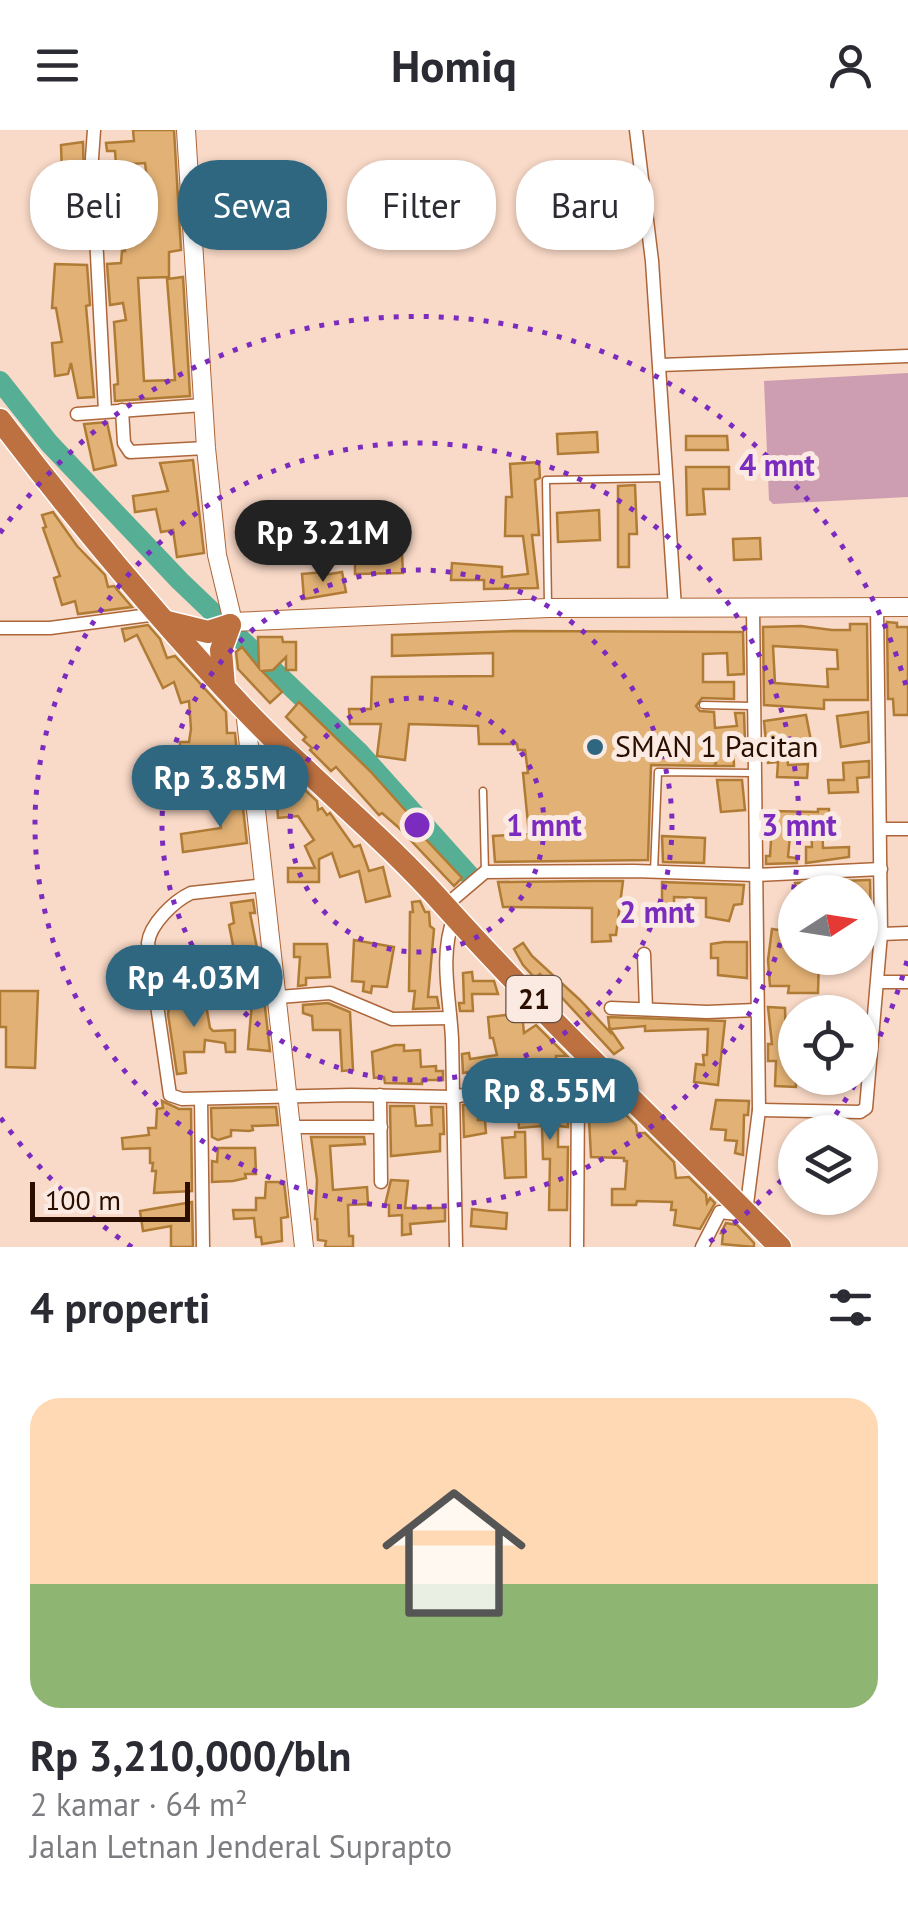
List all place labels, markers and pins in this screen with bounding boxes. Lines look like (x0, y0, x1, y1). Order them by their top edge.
pin: Rp 3.21M (220, 500, 426, 585)
place label: SMAN 1 Pacitan (615, 726, 818, 765)
marker: SMAN 1 Pacitan (584, 736, 606, 758)
pin: Rp 3.85M (117, 745, 323, 830)
centre of rings (399, 807, 435, 843)
pin: Rp 4.03M (91, 945, 297, 1030)
pin: Rp 8.55M (447, 1058, 653, 1143)

